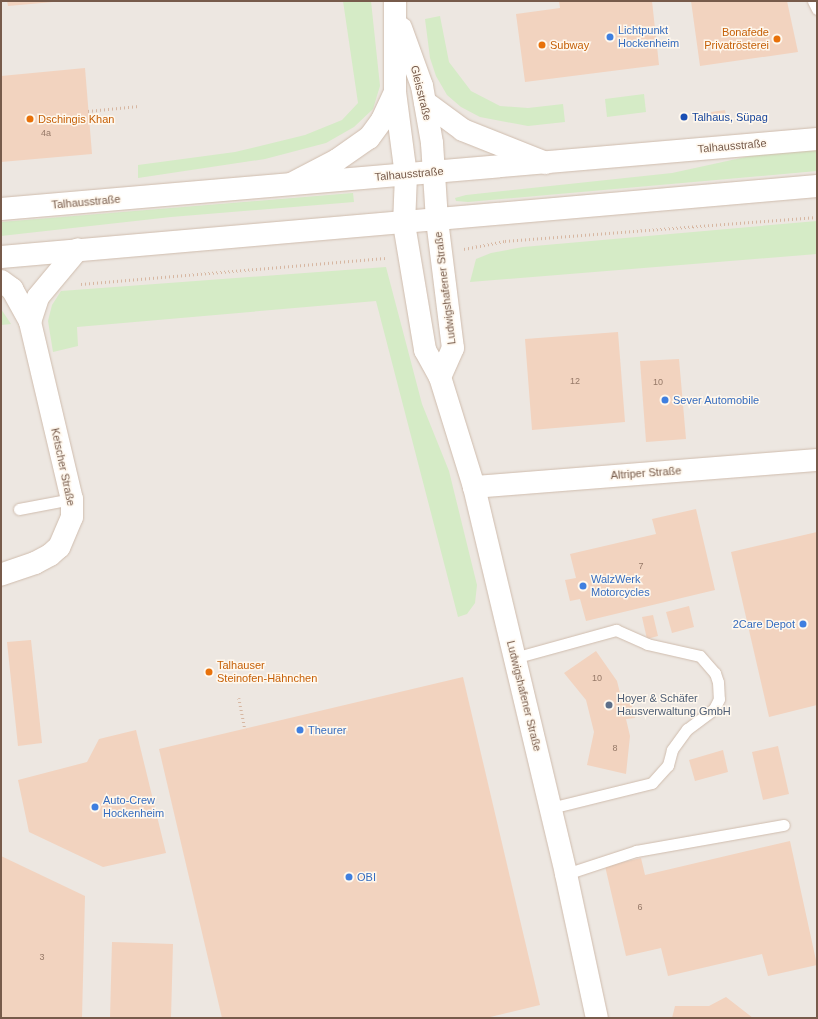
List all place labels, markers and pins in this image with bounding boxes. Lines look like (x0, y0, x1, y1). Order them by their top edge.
place label: Lichtpunkt Hockenheim (618, 24, 679, 50)
place label: Bonafede Privatrösterei (704, 26, 769, 52)
marker: Lichtpunkt Hockenheim (605, 32, 615, 42)
marker: Bonafede Privatrösterei (772, 34, 782, 44)
place label: Subway (550, 38, 589, 52)
marker: Subway (537, 40, 547, 50)
place label: Talhaus, Süpag (692, 110, 768, 124)
place label: Dschingis Khan (38, 112, 114, 126)
marker: Talhaus, Süpag (679, 112, 689, 122)
marker: Dschingis Khan (25, 114, 35, 124)
place label: Sever Automobile (673, 393, 760, 407)
marker: Sever Automobile (660, 395, 670, 405)
place label: WalzWerk Motorcycles (591, 573, 650, 599)
marker: WalzWerk Motorcycles (578, 581, 588, 591)
place label: 2Care Depot (733, 617, 795, 631)
marker: 2Care Depot (798, 619, 808, 629)
place label: Talhauser Steinofen-Hähnchen (217, 659, 317, 685)
marker: Talhauser Steinofen-Hähnchen (204, 667, 214, 677)
place label: Hoyer & Schäfer Hausverwaltung GmbH (617, 692, 731, 718)
marker: Hoyer & Schäfer Hausverwaltung GmbH (604, 700, 614, 710)
place label: Theurer (308, 723, 347, 737)
marker: Theurer (295, 725, 305, 735)
place label: Auto-Crew Hockenheim (103, 794, 164, 820)
marker: Auto-Crew Hockenheim (90, 802, 100, 812)
place label: OBI (357, 870, 376, 884)
marker: OBI (344, 872, 354, 882)

